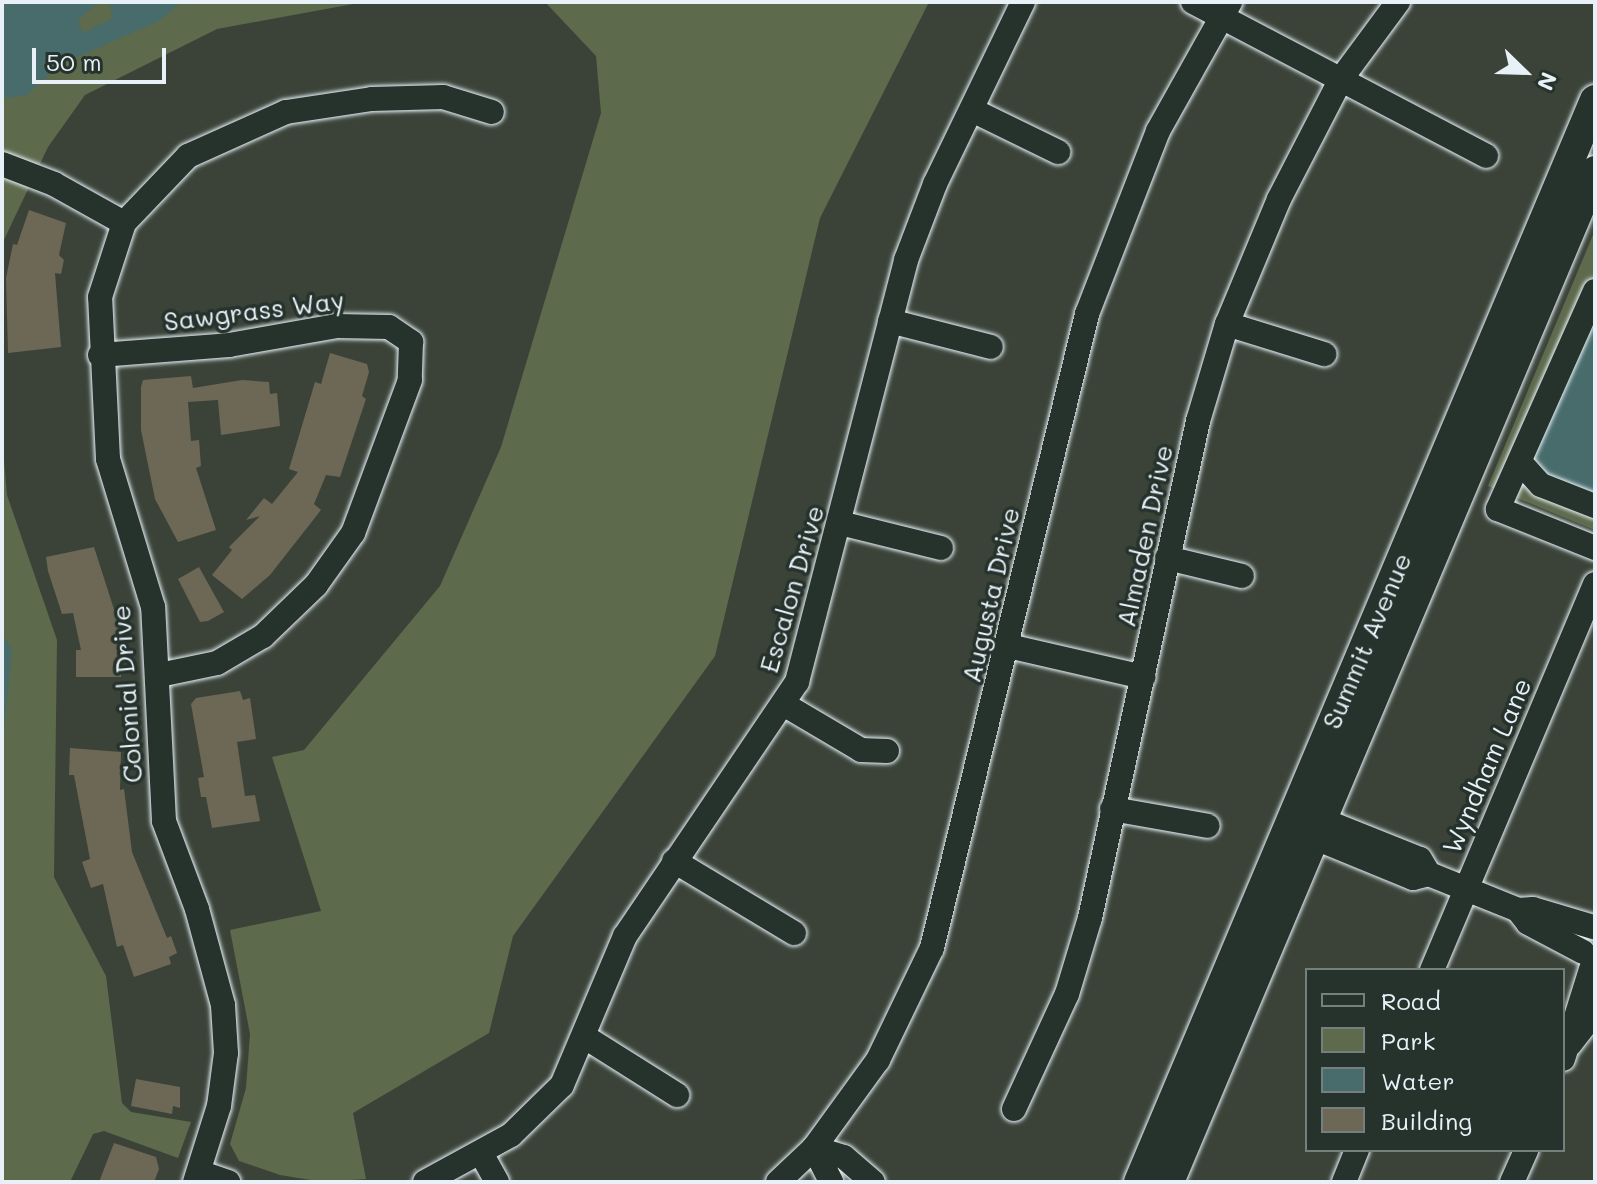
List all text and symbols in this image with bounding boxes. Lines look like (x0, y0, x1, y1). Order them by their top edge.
scale bar (36, 32, 170, 82)
north arrow (1485, 32, 1565, 112)
text: 50 m (46, 46, 102, 77)
text: N (1531, 68, 1564, 95)
street label: Sawgrass Way (162, 284, 346, 338)
street label: Almaden Drive (1110, 442, 1180, 630)
street label: Escalon Drive (753, 502, 831, 676)
street label: Augusta Drive (956, 504, 1026, 686)
street label: Summit Avenue (1316, 548, 1418, 734)
street label: Colonial Drive (105, 604, 149, 784)
street label: Wyndham Lane (1436, 674, 1538, 858)
legend (1305, 968, 1565, 1152)
text: Road (1381, 985, 1441, 1016)
text: Park (1381, 1025, 1435, 1056)
text: Water (1381, 1065, 1455, 1096)
text: Building (1381, 1105, 1472, 1136)

